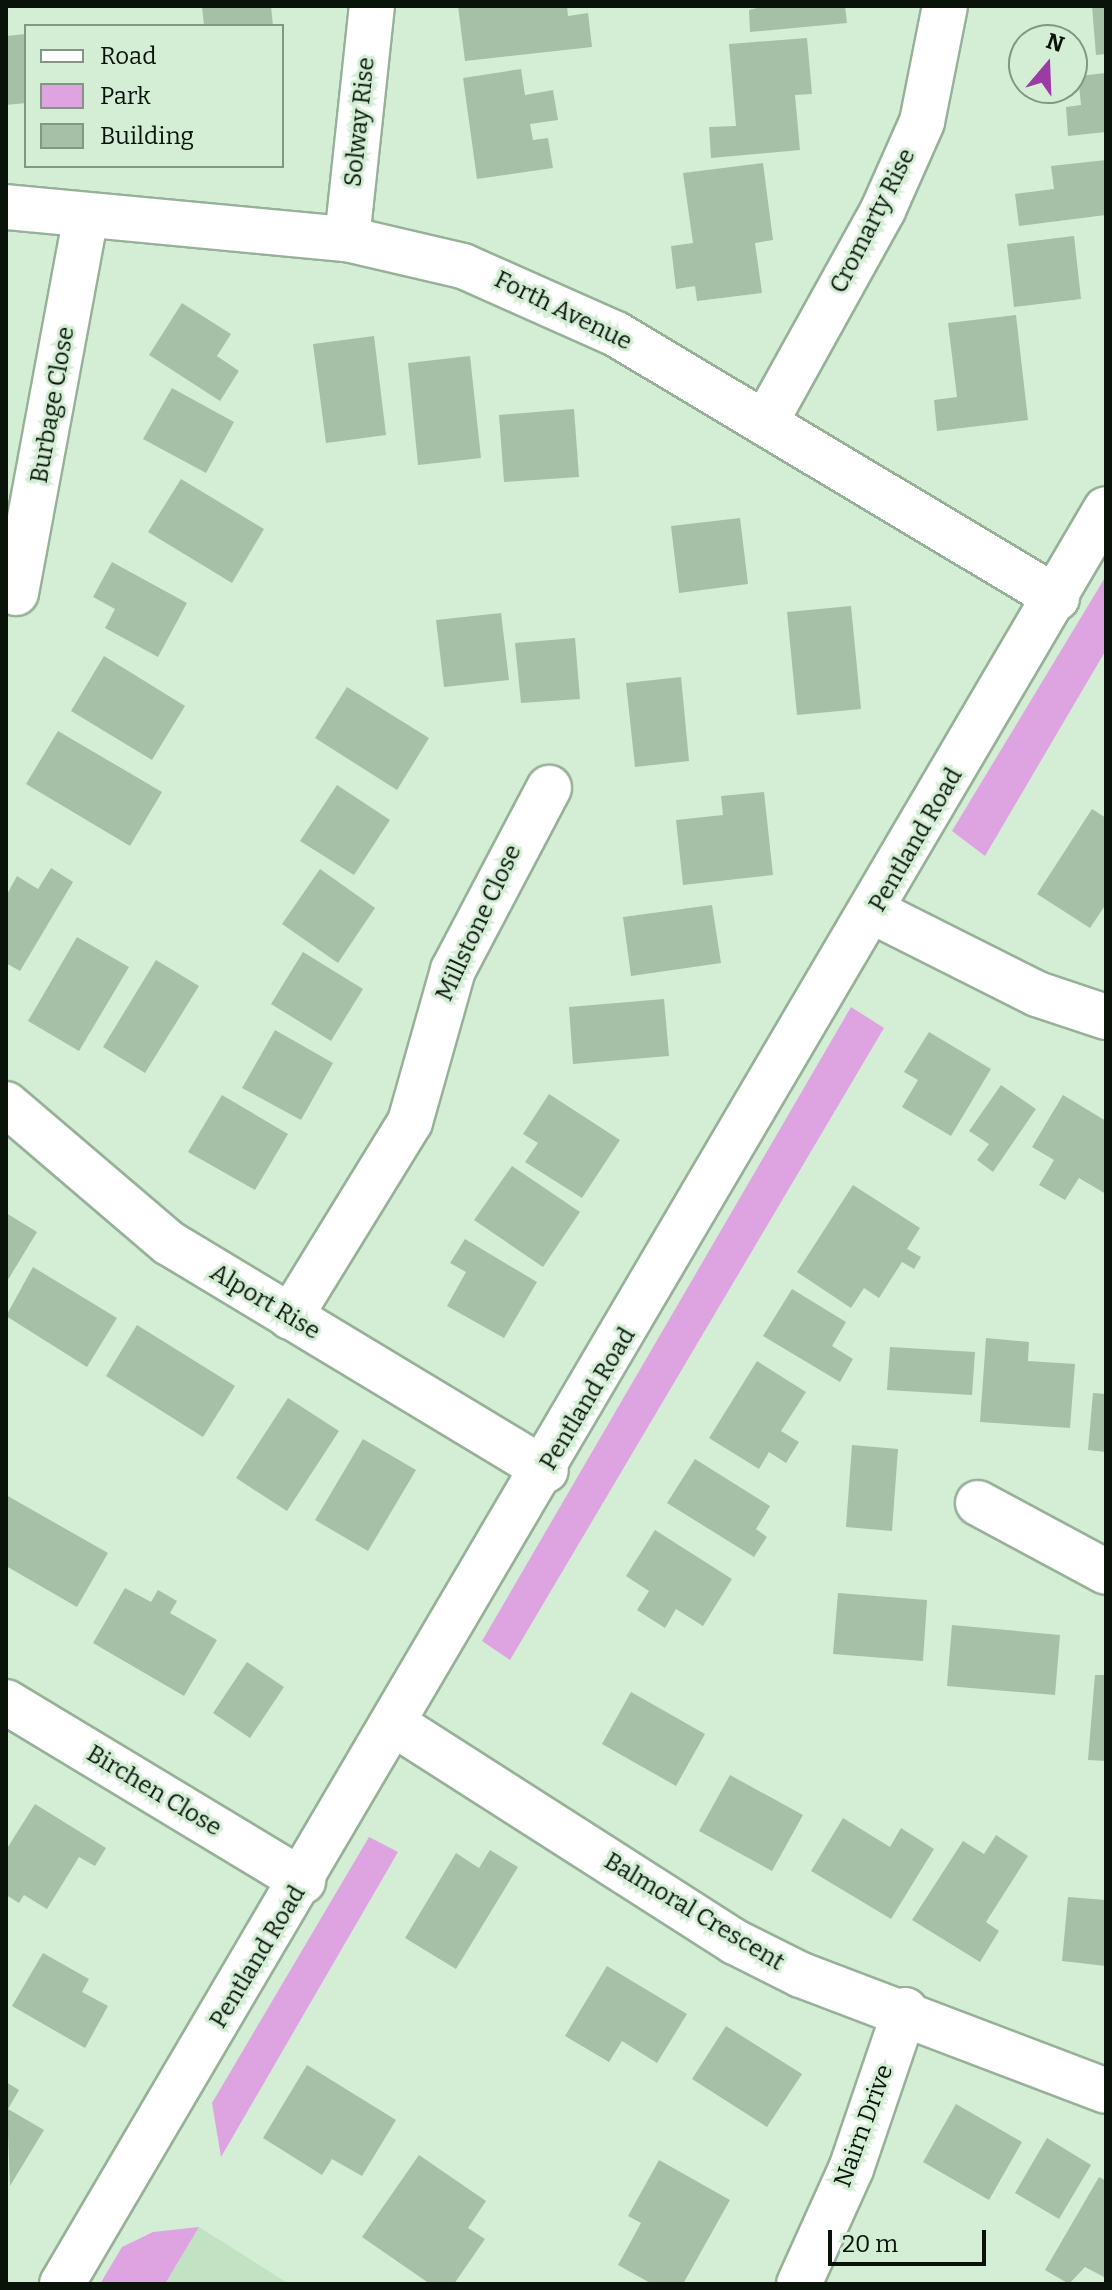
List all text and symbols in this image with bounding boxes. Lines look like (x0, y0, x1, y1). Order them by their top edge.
legend (24, 24, 284, 168)
north arrow (1008, 24, 1088, 104)
text: N (1043, 27, 1068, 58)
text: Road (100, 42, 156, 70)
street label: Solway Rise (339, 56, 381, 188)
text: Park (100, 82, 151, 110)
text: Building (100, 122, 194, 150)
street label: Cromarty Rise (824, 144, 922, 298)
street label: Forth Avenue (490, 265, 636, 357)
street label: Burbage Close (25, 325, 81, 485)
street label: Pentland Road (863, 763, 969, 917)
street label: Millstone Close (430, 840, 528, 1006)
street label: Alport Rise (205, 1258, 325, 1346)
street label: Pentland Road (534, 1323, 642, 1475)
street label: Birchen Close (81, 1739, 227, 1843)
street label: Balmoral Crescent (599, 1847, 789, 1977)
street label: Pentland Road (204, 1881, 312, 2033)
street label: Nairn Drive (829, 2061, 899, 2191)
scale bar (832, 2214, 990, 2264)
text: 20 m (842, 2230, 898, 2258)

